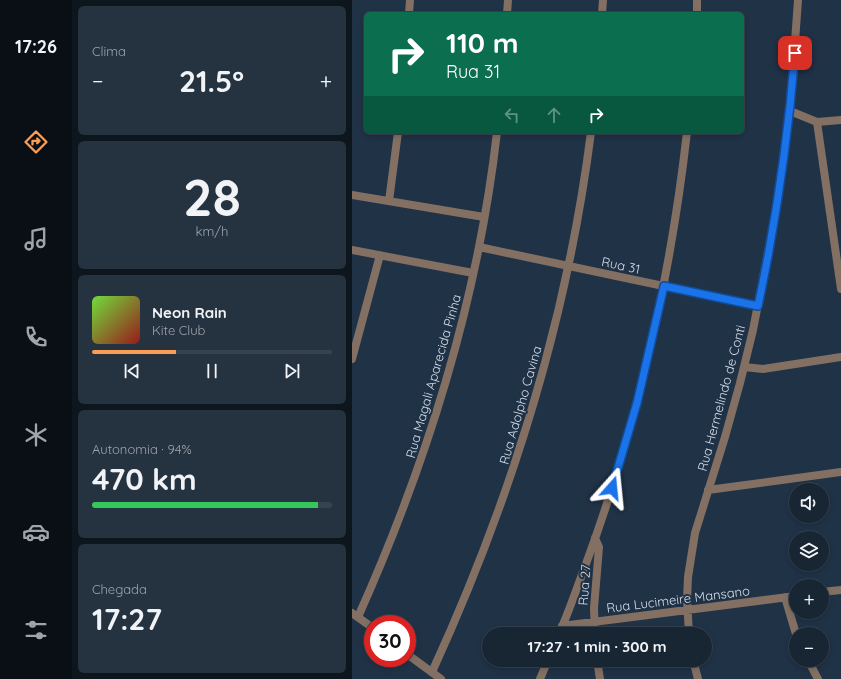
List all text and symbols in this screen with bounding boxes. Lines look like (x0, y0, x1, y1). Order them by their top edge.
text: 110 m (446, 25, 519, 60)
icon: right (380, 28, 432, 80)
text: 17:26 (15, 35, 57, 58)
pin (778, 36, 812, 70)
icon: arrive (784, 42, 806, 64)
text: Clima (92, 43, 126, 59)
text: Rua 31 (446, 60, 500, 83)
text: 21.5° (179, 62, 244, 100)
text: − (92, 67, 103, 95)
text: + (320, 67, 332, 95)
icon: left (501, 104, 523, 126)
icon: ahead (543, 104, 565, 126)
icon: right (585, 104, 607, 126)
icon: directions (22, 128, 50, 156)
text: 28 (183, 164, 241, 229)
text: km/h (196, 223, 228, 239)
icon: music (22, 225, 50, 253)
street label: Rua 31 (600, 253, 642, 277)
street label: Rua Magali Aparecida Pinha (402, 292, 464, 460)
text: Neon Rain (152, 303, 227, 322)
text: Kite Club (152, 322, 205, 338)
icon: phone (22, 323, 50, 351)
street label: Rua Hermelindo de Conti (694, 323, 748, 473)
street label: Rua Adolpho Cavina (495, 344, 545, 466)
icon: previous (121, 360, 143, 382)
icon: pause (201, 360, 223, 382)
icon: next (281, 360, 303, 382)
icon: climate (22, 421, 50, 449)
text: Autonomia · 94% (92, 441, 192, 457)
text: 470 km (92, 460, 197, 498)
position arrow (591, 467, 633, 509)
map controls (789, 483, 829, 667)
button: sound (789, 483, 829, 523)
icon: car (22, 518, 50, 546)
button: layers (789, 531, 829, 571)
street label: Rua 27 (575, 564, 593, 606)
button: + (789, 579, 829, 619)
text: Chegada (92, 581, 147, 597)
street label: Rua Lucimeire Mansano (605, 582, 751, 616)
text: 17:27 (92, 600, 162, 638)
speed limit sign: 30 (364, 615, 416, 667)
icon: filters (22, 616, 50, 644)
button: − (789, 627, 829, 667)
text: 17:27 · 1 min · 300 m (527, 637, 667, 656)

